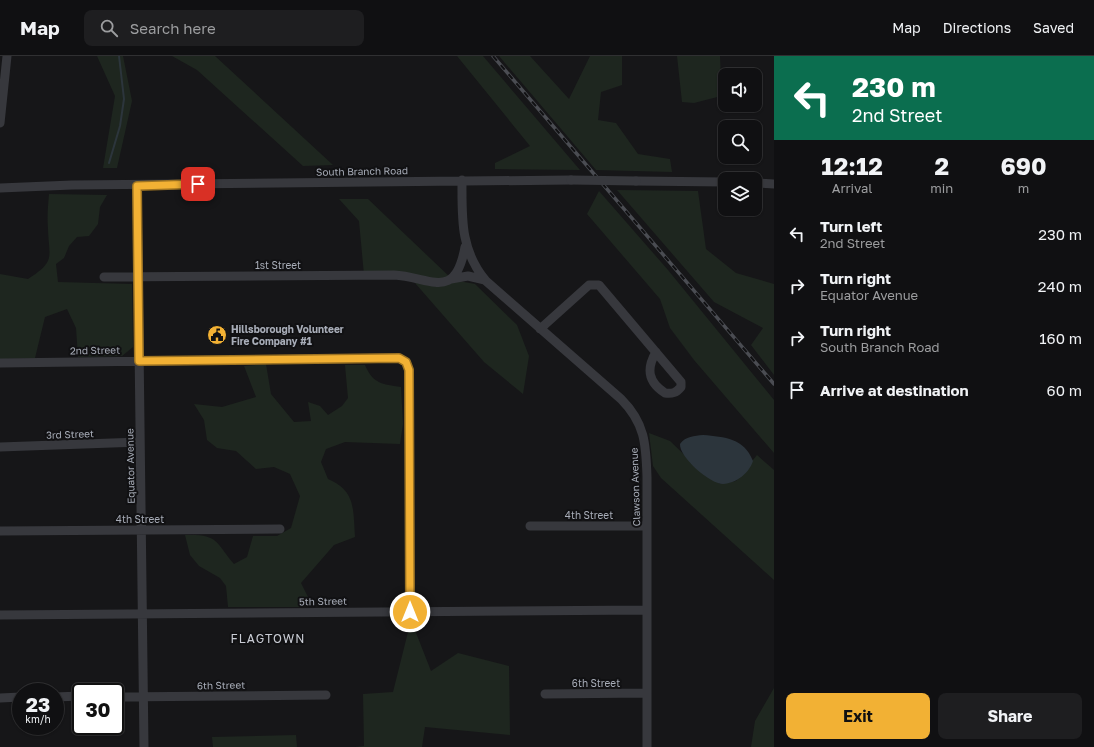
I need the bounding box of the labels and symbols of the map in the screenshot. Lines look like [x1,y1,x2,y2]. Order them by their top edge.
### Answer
street label: South Branch Road [316,164,408,178]
pin [181,167,215,201]
street label: 1st Street [255,259,301,271]
place label: Hillsborough Volunteer Fire Company #1 [231,323,344,347]
public building icon: Hillsborough Volunteer Fire Company #1 [206,324,228,346]
street label: 2nd Street [70,344,120,356]
street label: 3rd Street [46,427,94,441]
street label: Equator Avenue [123,428,137,504]
street label: Clawson Avenue [628,447,642,527]
street label: 4th Street [565,509,613,521]
street label: 4th Street [116,513,164,525]
position arrow [389,591,431,633]
street label: 5th Street [299,595,347,607]
district label: FLAGTOWN [231,631,305,646]
street label: 6th Street [572,677,620,689]
street label: 6th Street [197,679,245,691]
speed limit sign: 30 [72,683,124,735]

